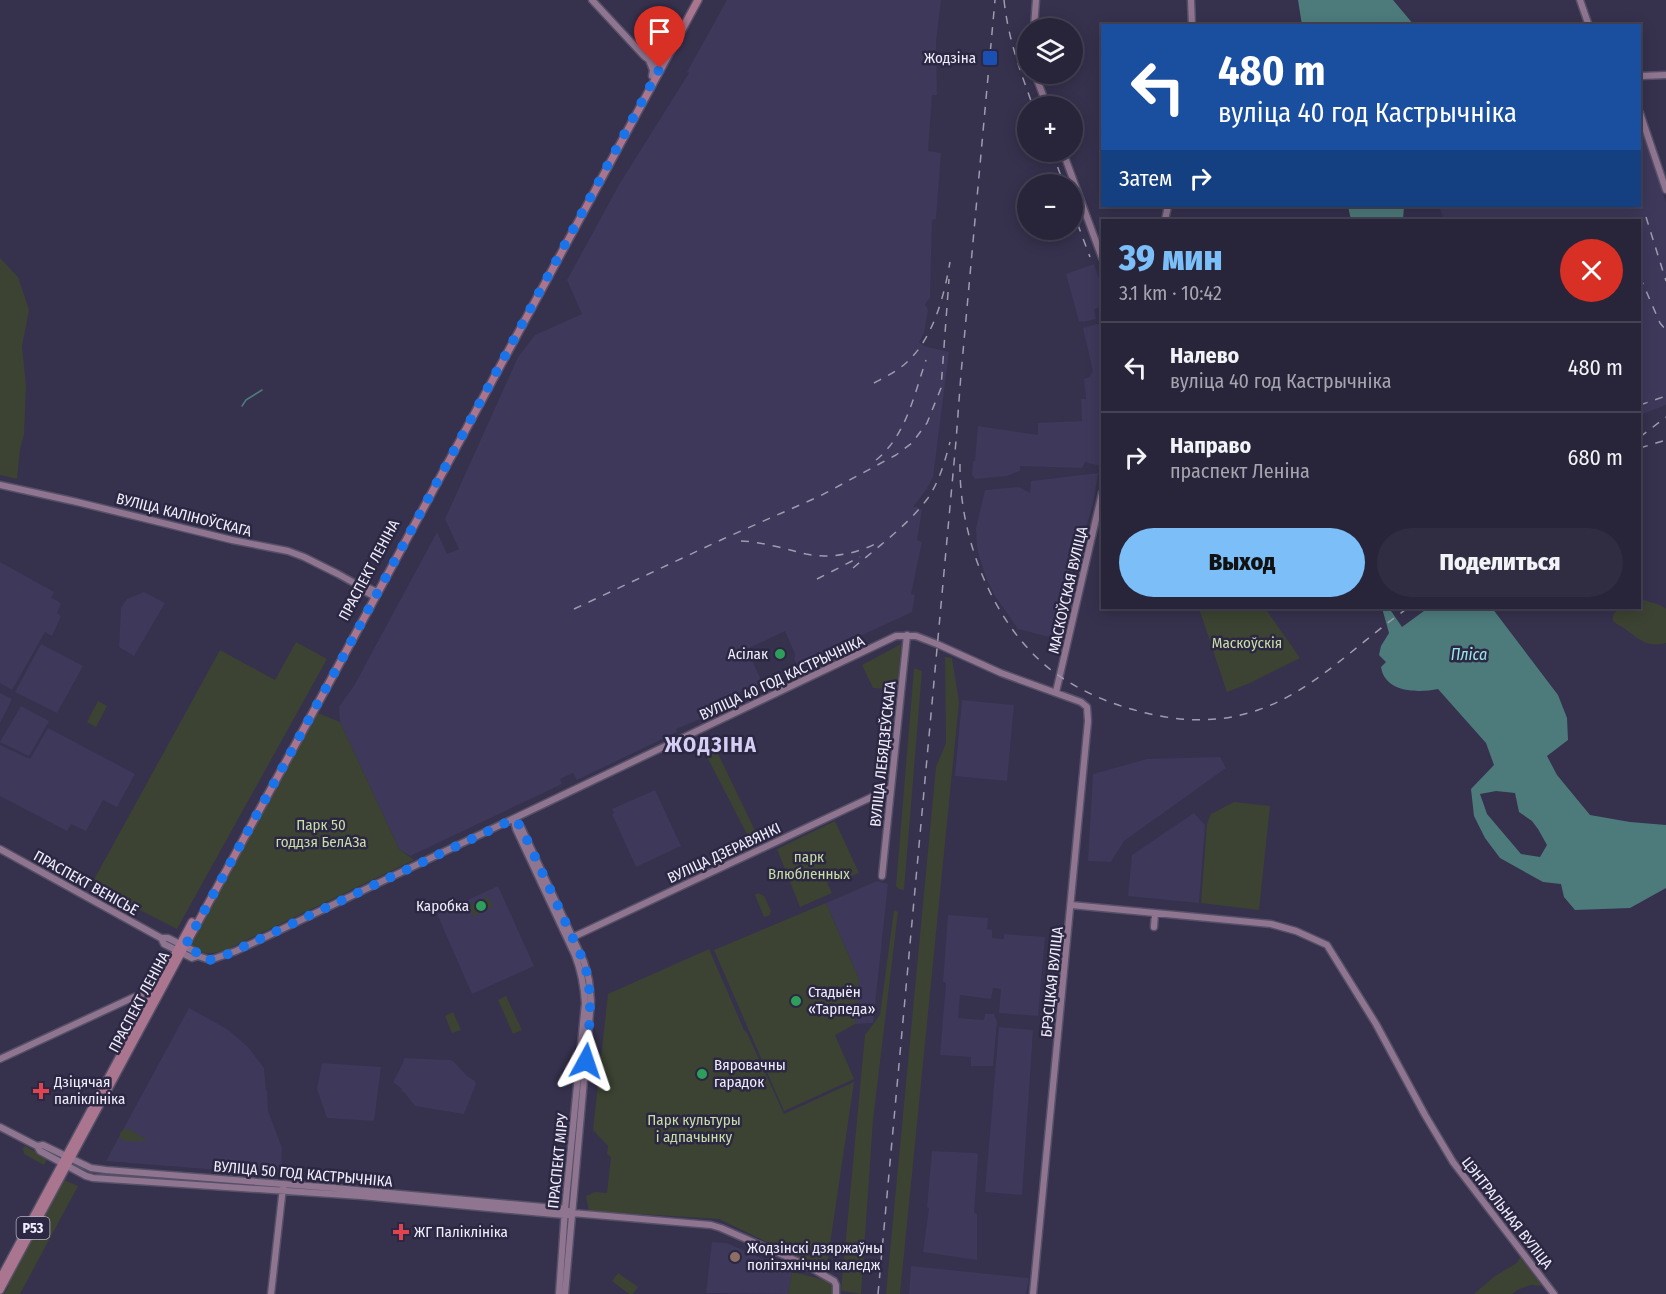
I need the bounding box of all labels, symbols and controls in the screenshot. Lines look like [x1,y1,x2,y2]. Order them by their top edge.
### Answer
pin [634,6,685,68]
icon: arrive [643,15,676,48]
map controls [1017,18,1083,240]
button: layers [1017,18,1083,84]
text: 480 m [1218,46,1325,96]
icon: left [1119,48,1197,126]
place label: Жодзіна [924,49,976,67]
marker: Жодзіна [981,49,999,67]
button: + [1017,96,1083,162]
text: вуліца 40 год Кастрычніка [1218,97,1517,129]
icon: right [1184,162,1217,195]
text: Затем [1119,165,1172,192]
button: − [1017,174,1083,240]
text: 39 мин [1119,236,1223,280]
button: close [1560,239,1623,302]
text: 3.1 km · 10:42 [1119,281,1222,305]
text: Налево [1170,342,1239,369]
icon: left [1119,351,1152,384]
text: 480 m [1568,354,1623,381]
text: вуліца 40 год Кастрычніка [1170,369,1391,393]
text: Направо [1170,432,1251,459]
icon: right [1119,441,1152,474]
text: 680 m [1568,444,1623,471]
text: праспект Леніна [1170,459,1310,483]
street label: ВУЛІЦА КАЛІНОЎСКАГА [114,489,254,541]
street label: ПРАСПЕКТ ЛЕНІНА [335,516,403,624]
street label: МАСКОЎСКАЯ ВУЛІЦА [1045,524,1091,655]
button: Выход [1119,528,1365,597]
button: Поделиться [1377,528,1623,597]
street label: ВУЛІЦА 40 ГОД КАСТРЫЧНІКА [697,632,868,724]
park label: Маскоўскія [1212,634,1282,652]
place label: Асілак [728,645,768,663]
water label: Пліса [1451,645,1487,664]
marker: Асілак [773,647,787,661]
street label: ВУЛІЦА ЛЕБЯДЗЕЎСКАГА [866,680,900,828]
district label: ЖОДЗІНА [664,732,757,758]
park label: Парк 50 годдзя БелАЗа [275,816,367,851]
street label: ВУЛІЦА ДЗЕРАВЯНКІ [665,819,783,887]
street label: ПРАСПЕКТ ВЕНІСЬЕ [31,847,141,919]
park label: парк Влюбленных [768,848,850,883]
place label: Каробка [416,897,469,915]
marker: Каробка [474,899,488,913]
street label: БРЭСЦКАЯ ВУЛІЦА [1037,926,1067,1038]
street label: ПРАСПЕКТ ЛЕНІНА [105,948,173,1056]
place label: Стадыён «Тарпеда» [808,983,875,1018]
marker: Стадыён «Тарпеда» [789,994,803,1008]
position arrow [554,1029,618,1093]
place label: Вяровачны гарадок [714,1056,786,1091]
marker: Вяровачны гарадок [695,1067,709,1081]
place label: Дзіцячая паліклініка [53,1073,125,1108]
marker: Дзіцячая паліклініка [32,1082,50,1100]
park label: Парк культуры і адпачынку [647,1111,741,1146]
street label: ПРАСПЕКТ МІРУ [544,1112,572,1209]
street label: ЦЭНТРАЛЬНАЯ ВУЛІЦА [1458,1153,1556,1273]
street label: ВУЛІЦА 50 ГОД КАСТРЫЧНІКА [213,1157,393,1191]
road number: Р53 [16,1217,50,1239]
marker: ЖГ Паліклініка [392,1223,410,1241]
place label: ЖГ Паліклініка [414,1223,508,1241]
place label: Жодзінскі дзяржаўны політэхнічны каледж [747,1239,883,1274]
marker: Жодзінскі дзяржаўны політэхнічны каледж [728,1250,742,1264]

